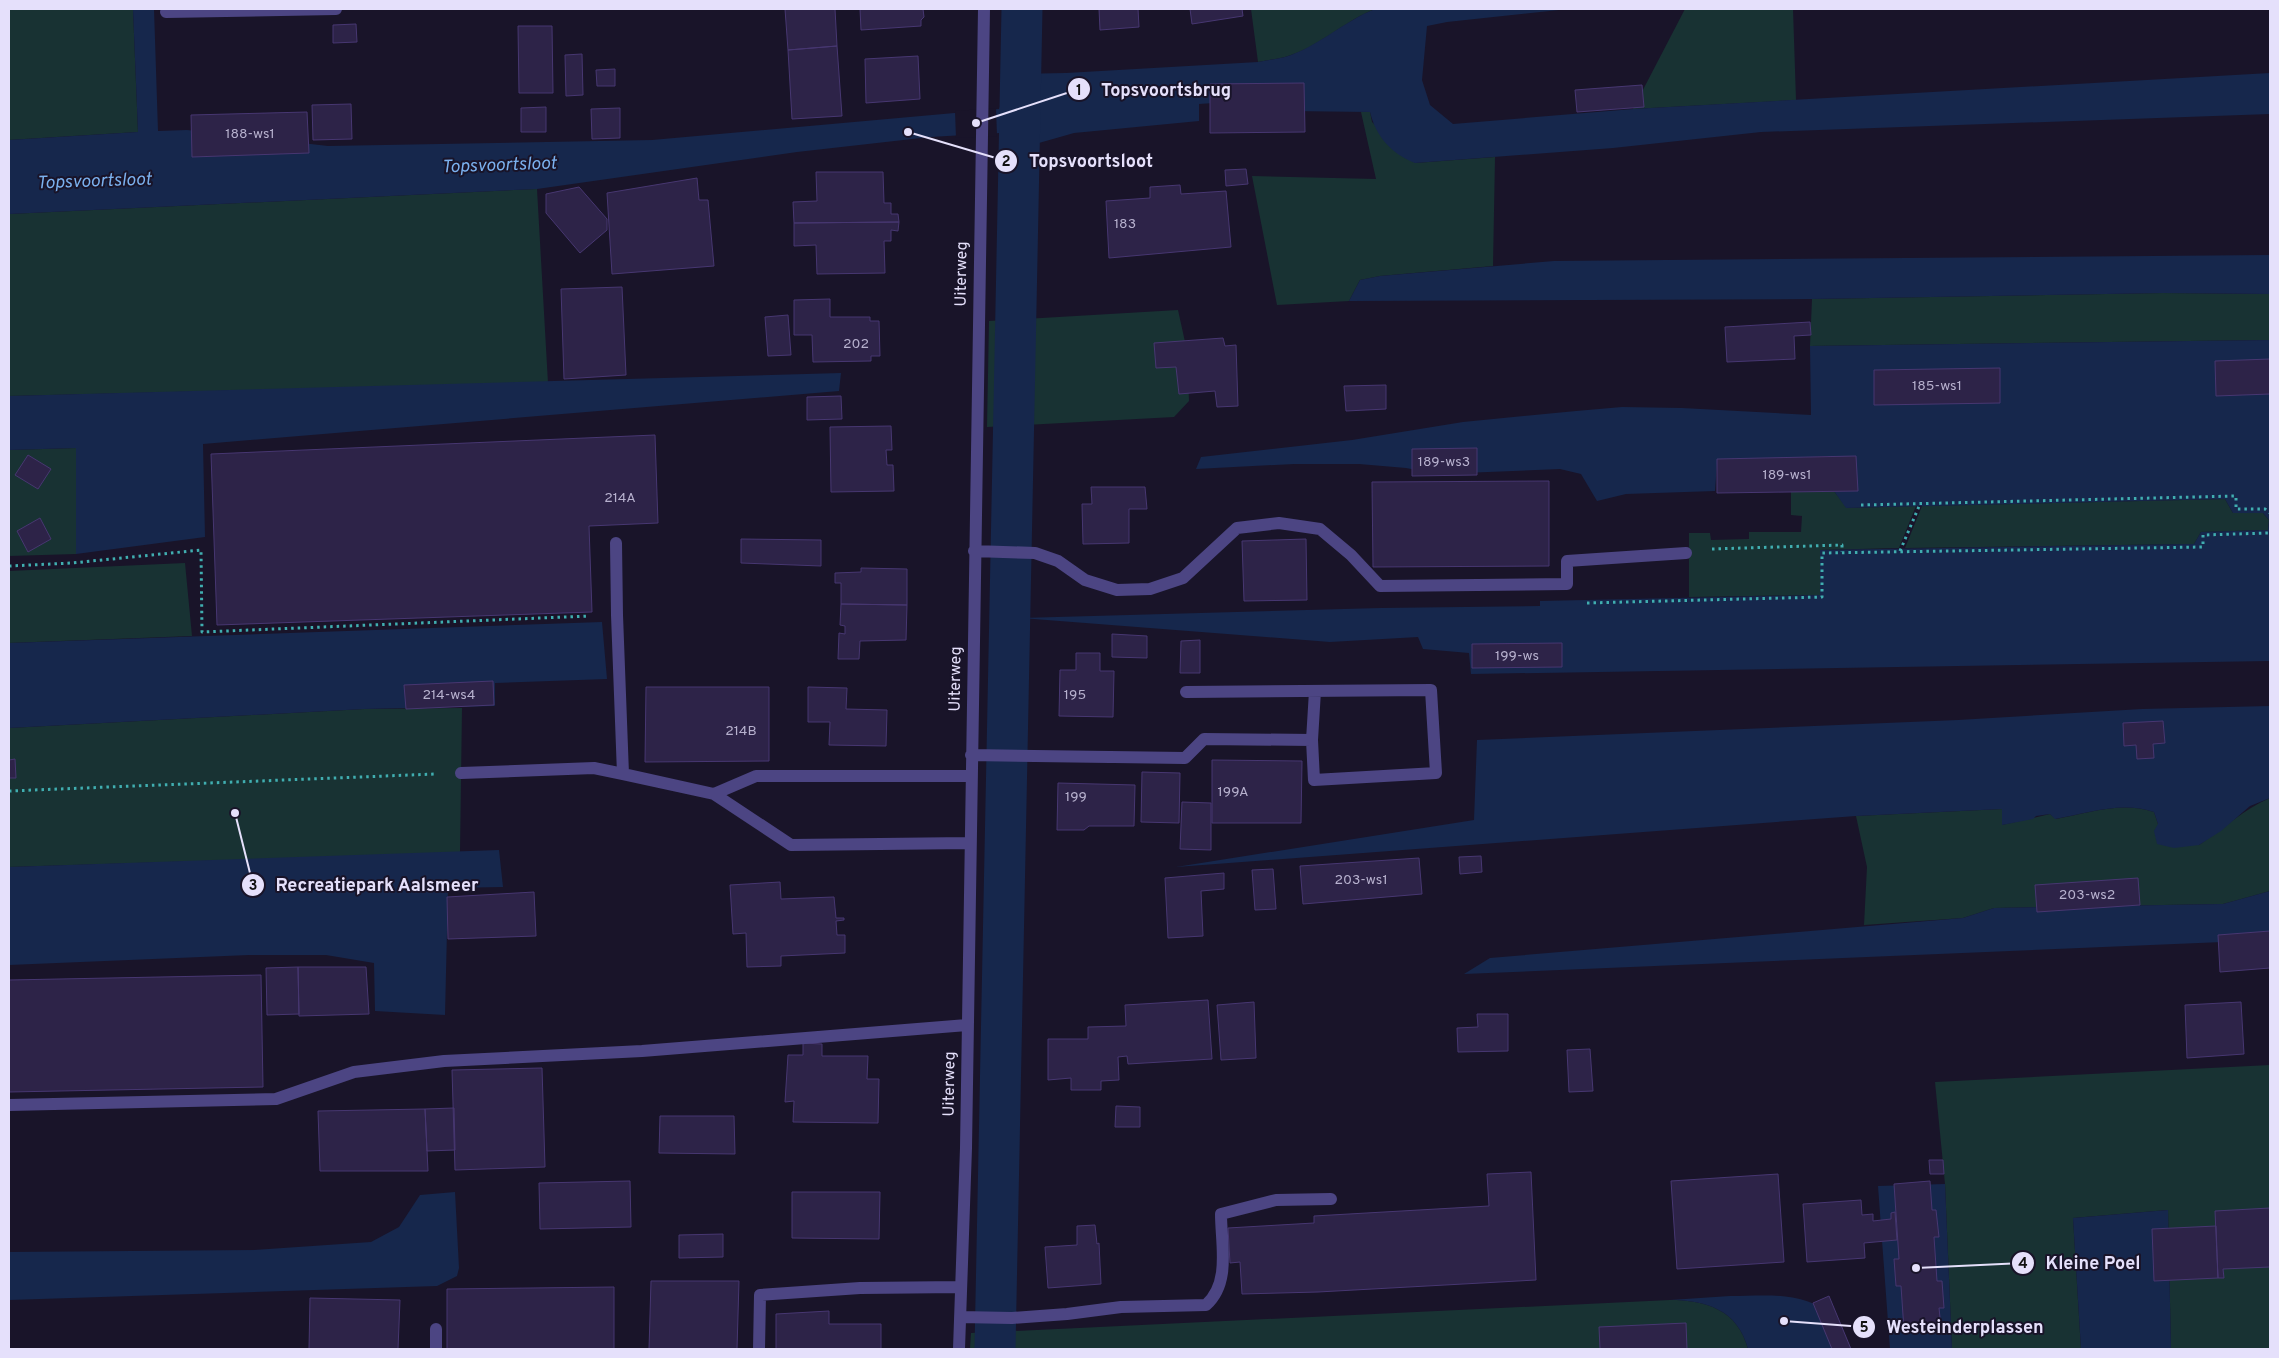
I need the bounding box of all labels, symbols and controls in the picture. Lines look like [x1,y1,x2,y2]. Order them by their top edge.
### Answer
callout: Topsvoortsbrug [1066,73,1241,106]
text: Topsvoortsbrug [1101,80,1231,103]
text: 1 [1076,82,1082,101]
house number: 188-ws1 [225,126,275,143]
callout: Topsvoortsloot [993,145,1163,178]
text: Topsvoortsloot [1029,151,1153,174]
water label: Topsvoortsloot [441,152,558,179]
text: 2 [1001,153,1011,172]
water label: Topsvoortsloot [36,168,153,195]
house number: 183 [1114,216,1136,233]
street label: Uiterweg [951,241,973,307]
house number: 202 [843,336,869,353]
house number: 185-ws1 [1912,378,1962,395]
house number: 189-ws3 [1418,454,1470,471]
house number: 189-ws1 [1762,467,1812,484]
house number: 214A [604,490,636,507]
street label: Uiterweg [945,646,967,712]
house number: 199-ws [1495,648,1539,665]
house number: 214-ws4 [422,687,476,704]
house number: 195 [1064,687,1086,704]
house number: 214B [725,723,757,740]
house number: 199A [1218,784,1248,801]
house number: 199 [1065,789,1087,806]
callout: Recreatiepark Aalsmeer [240,868,489,901]
house number: 203-ws1 [1334,872,1388,889]
text: Recreatiepark Aalsmeer [275,875,479,898]
text: 3 [249,877,258,896]
house number: 203-ws2 [2059,887,2115,904]
street label: Uiterweg [939,1051,961,1117]
callout: Kleine Poel [2010,1247,2150,1280]
text: Kleine Poel [2045,1253,2141,1276]
text: 4 [2018,1255,2028,1274]
callout: Westeinderplassen [1851,1310,2054,1343]
text: Westeinderplassen [1886,1317,2044,1340]
text: 5 [1859,1319,1869,1338]

